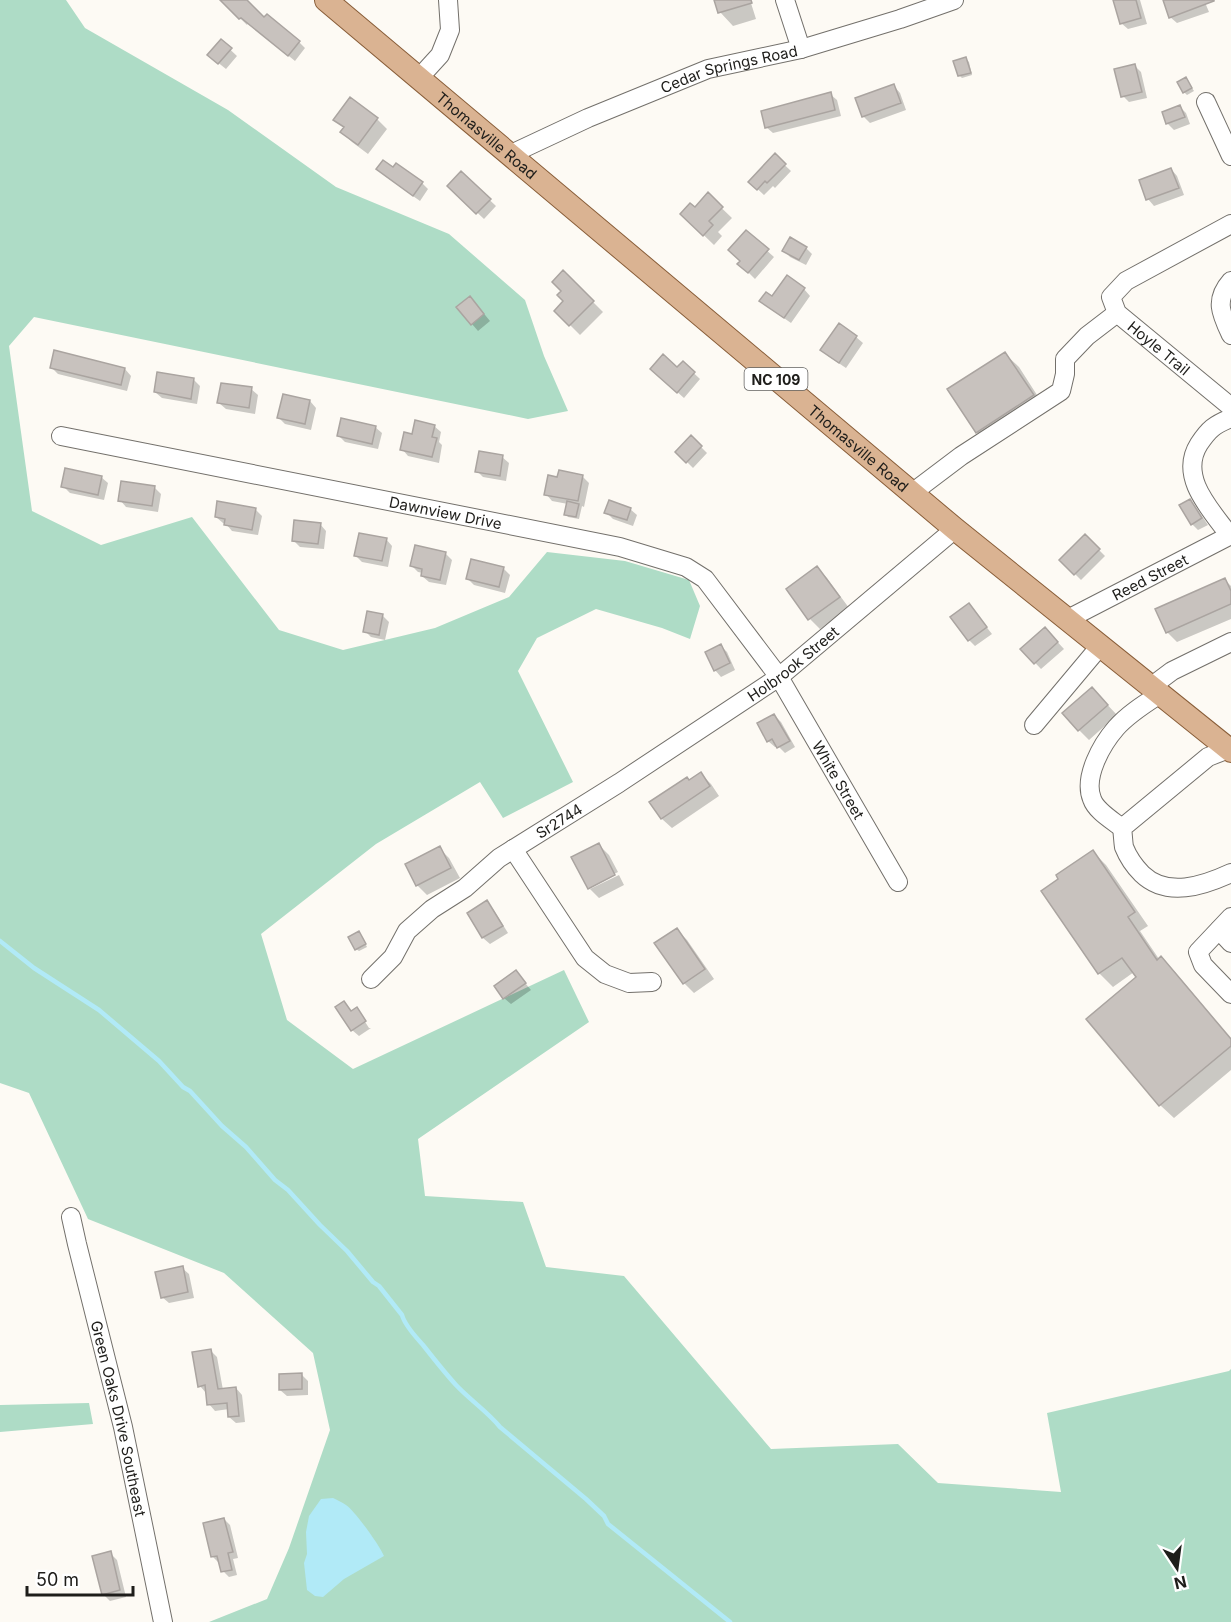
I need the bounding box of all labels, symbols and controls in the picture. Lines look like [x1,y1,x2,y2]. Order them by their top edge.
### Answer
street label: Cedar Springs Road [657,41,799,97]
street label: Thomasville Road [433,87,541,183]
street label: Hoyle Trail [1124,316,1194,379]
road number: NC 109 [744,368,808,390]
street label: Thomasville Road [804,400,913,496]
street label: Dawnview Drive [387,492,504,533]
street label: Reed Street [1109,549,1191,604]
street label: Holbrook Street [743,622,842,705]
street label: White Street [809,737,869,822]
street label: Sr2744 [532,799,586,842]
street label: Green Oaks Drive Southeast [87,1318,151,1518]
north arrow [1147,1538,1207,1598]
scale bar [27,1559,134,1597]
text: 50 m [36,1569,79,1590]
text: N [1172,1571,1189,1594]

